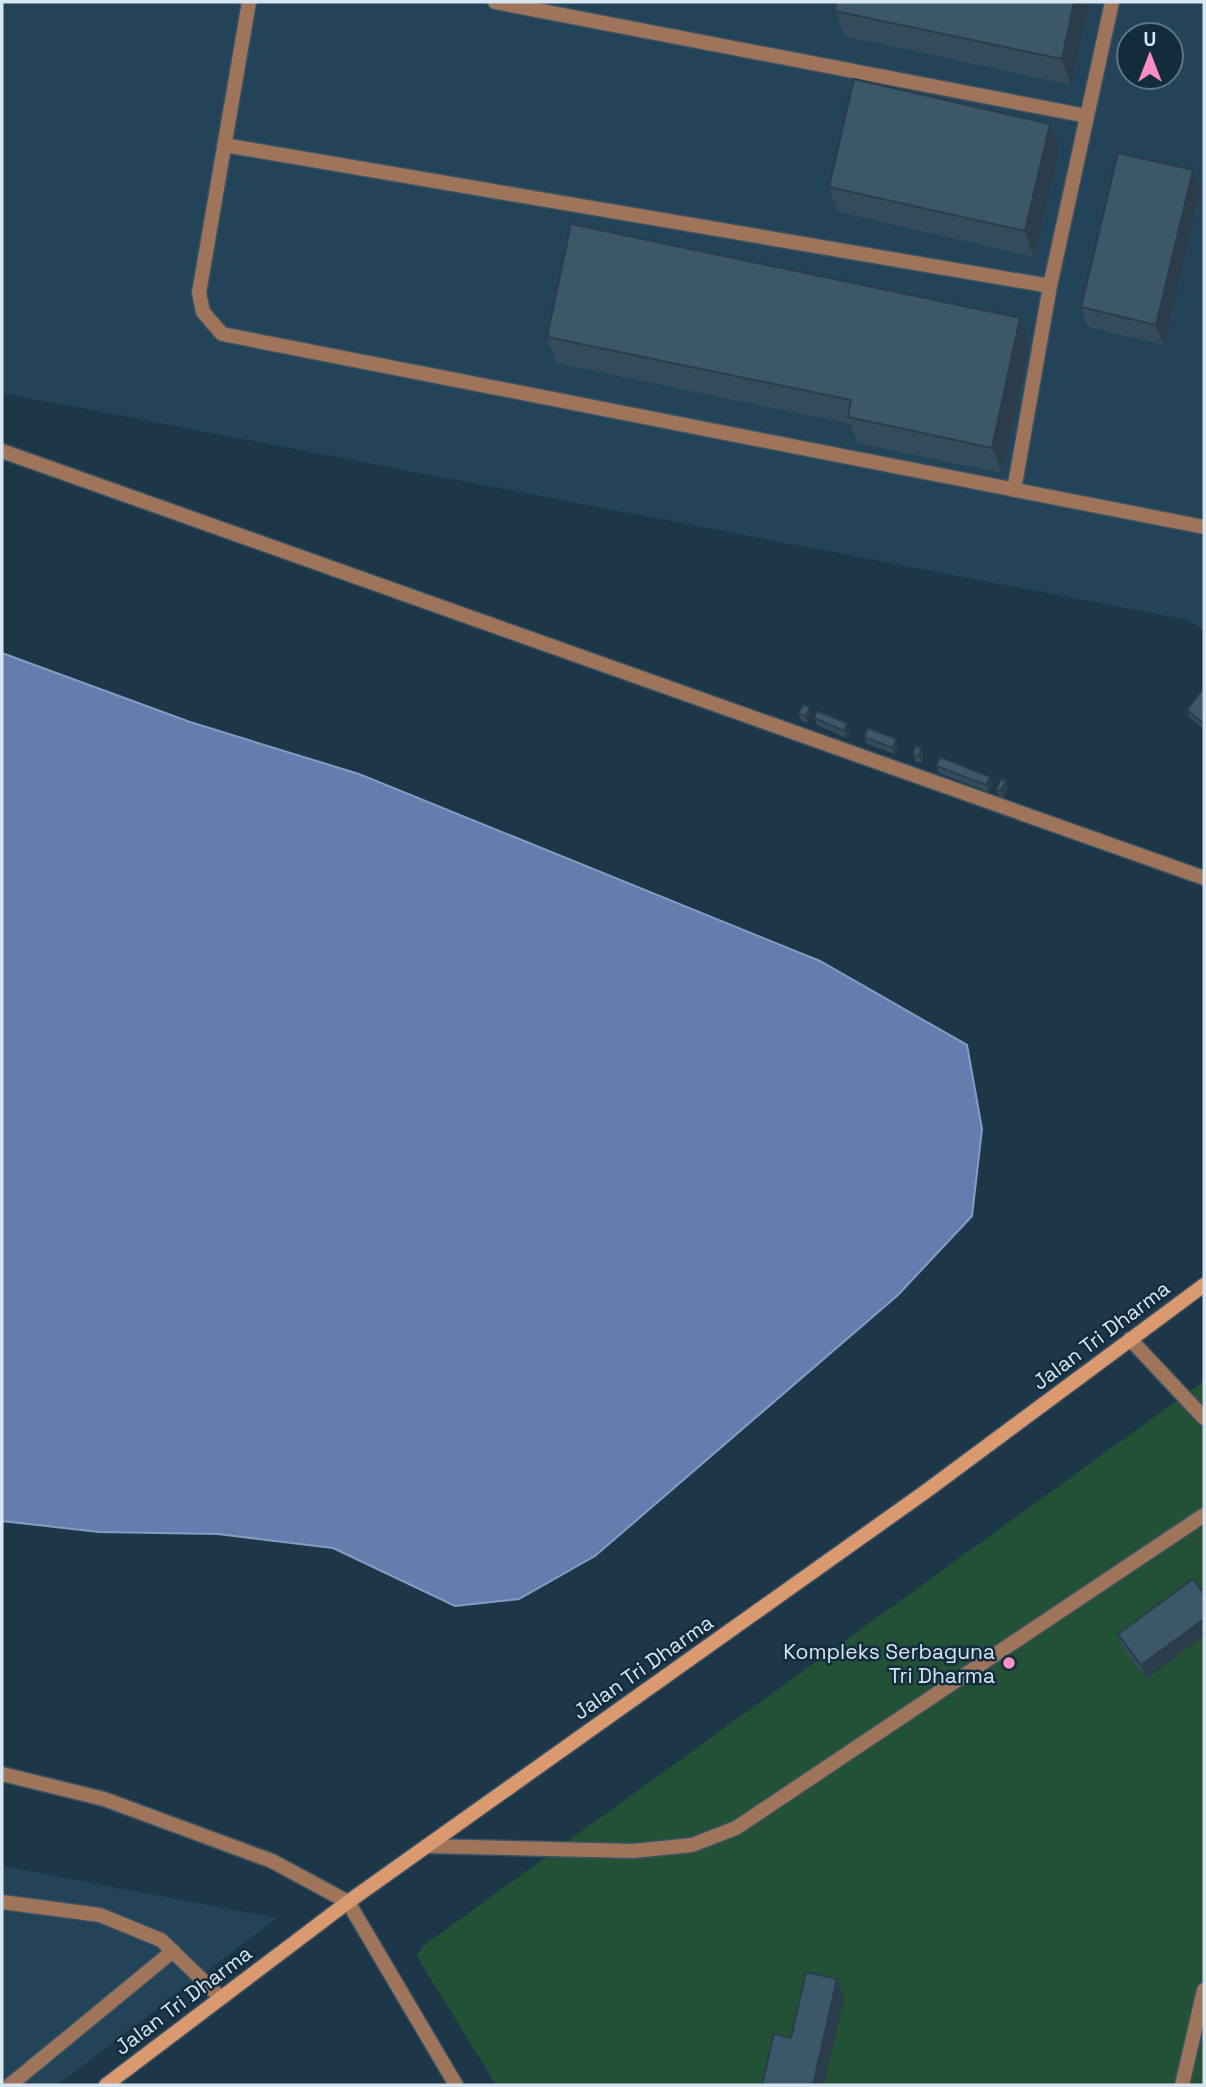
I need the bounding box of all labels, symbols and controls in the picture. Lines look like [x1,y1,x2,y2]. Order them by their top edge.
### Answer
north arrow [1115,21,1185,91]
text: U [1144,27,1156,52]
street label: Jalan Tri Dharma [1027,1275,1175,1395]
street label: Jalan Tri Dharma [568,1609,718,1725]
place label: Kompleks Serbaguna Tri Dharma [783,1638,995,1689]
marker: Kompleks Serbaguna Tri Dharma [1001,1655,1017,1671]
street label: Jalan Tri Dharma [109,1940,257,2060]

